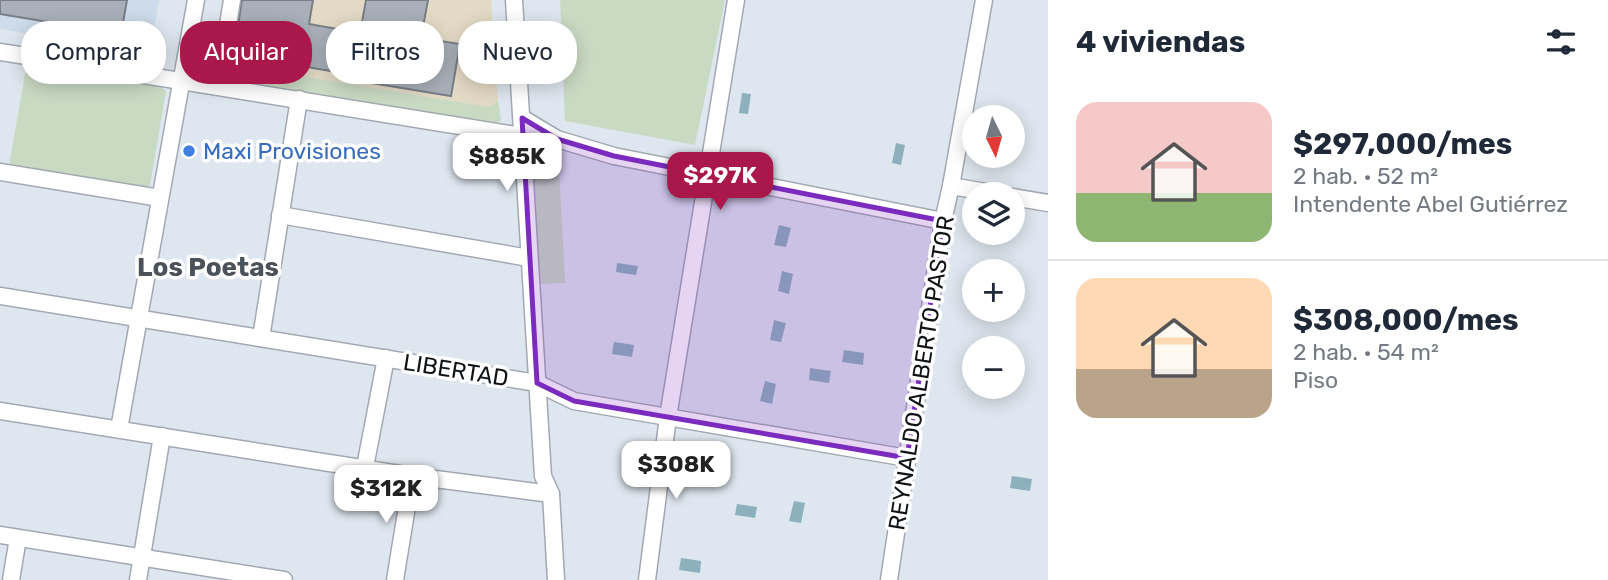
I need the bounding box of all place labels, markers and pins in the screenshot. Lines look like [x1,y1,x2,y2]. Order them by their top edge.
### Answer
pin: $885K [458,134,556,193]
place label: Maxi Provisiones [203,137,381,165]
marker: Maxi Provisiones [181,143,197,159]
pin: $297K [671,152,769,212]
pin: $308K [627,442,725,501]
pin: $312K [337,466,435,525]

